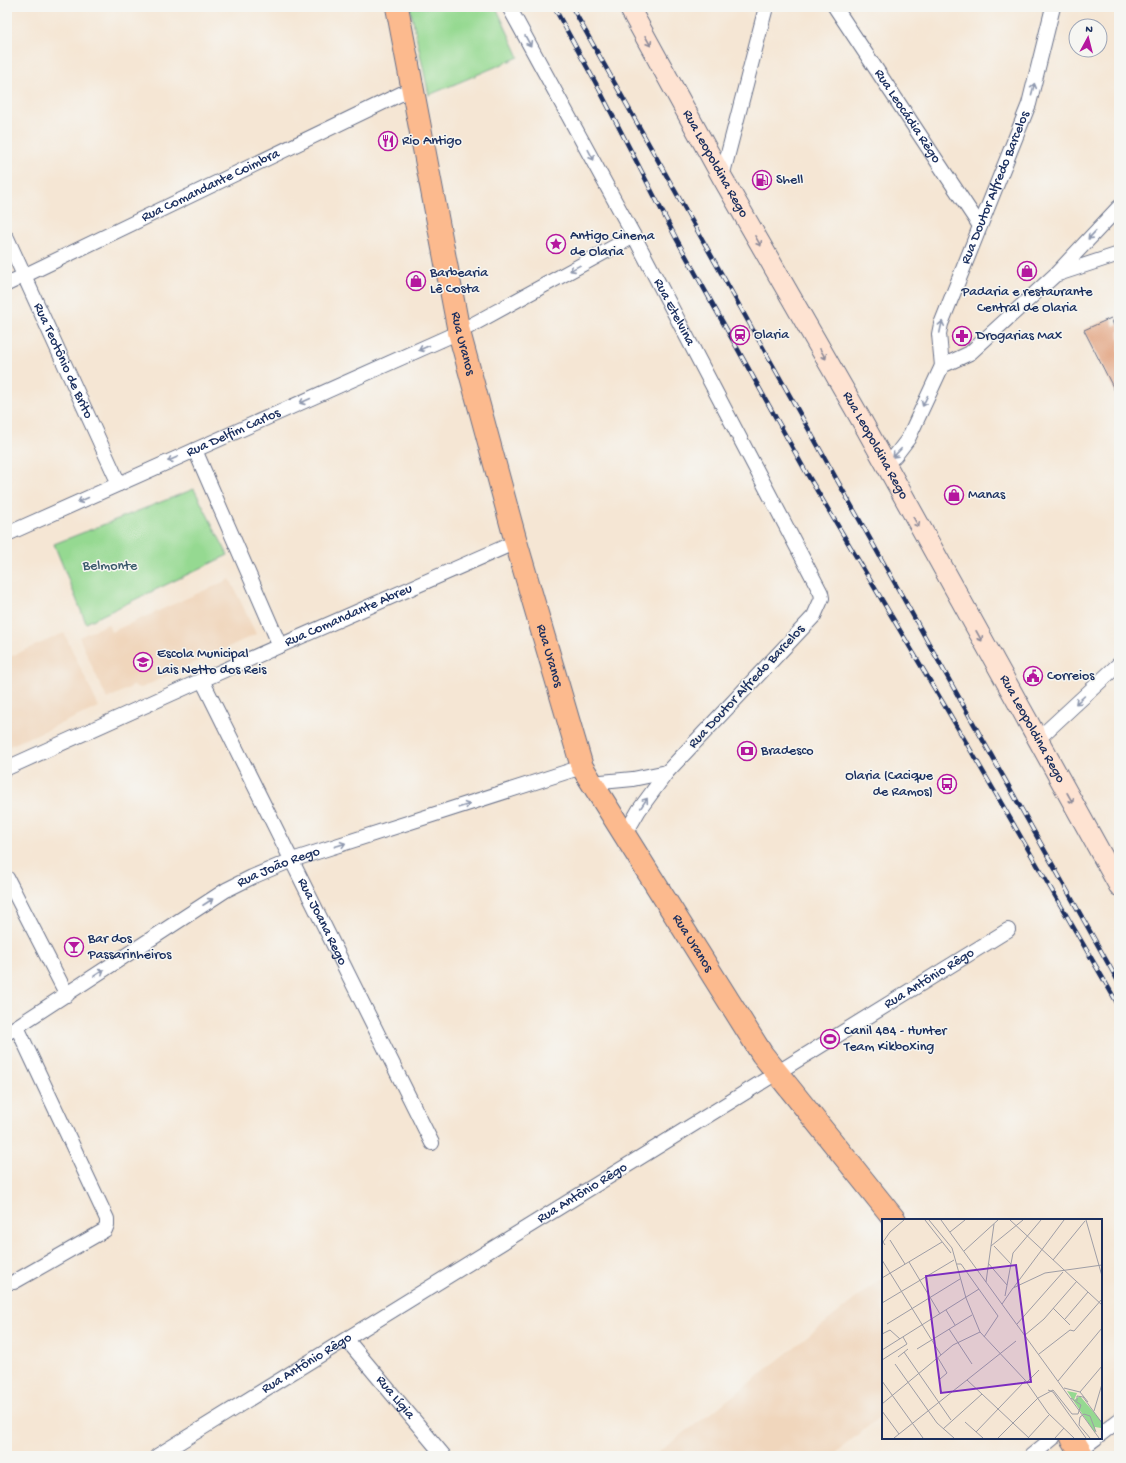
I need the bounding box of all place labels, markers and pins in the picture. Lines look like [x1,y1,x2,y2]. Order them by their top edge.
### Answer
restaurant icon: Rio Antigo [377,130,399,152]
place label: Rio Antigo [402,133,462,150]
fuel station icon: Shell [751,169,773,191]
place label: Shell [776,172,803,189]
place label: Antigo Cinema de Olaria [570,228,656,261]
place icon: Antigo Cinema de Olaria [545,233,567,255]
shop icon: Padaria e restaurante Central de Olaria [1016,260,1038,282]
place label: Barbearia Lê Costa [429,265,489,298]
shop icon: Barbearia Lê Costa [405,270,427,292]
place label: Padaria e restaurante Central de Olaria [961,284,1093,317]
station icon: Olaria [729,324,751,346]
pharmacy icon: Drogarias Max [951,325,973,347]
place label: Olaria [754,327,790,344]
place label: Drogarias Max [975,328,1063,345]
shop icon: Manas [943,484,965,506]
place label: Manas [968,487,1006,504]
place label: Escola Municipal Lais Netto dos Reis [157,646,267,679]
school or university icon: Escola Municipal Lais Netto dos Reis [132,651,154,673]
public building icon: Correios [1022,665,1044,687]
place label: Correios [1047,668,1095,685]
bank icon: Bradesco [736,740,758,762]
place label: Bradesco [760,743,814,760]
place label: Olaria (Cacique de Ramos) [845,768,934,801]
bus stop icon: Olaria (Cacique de Ramos) [936,773,958,795]
place label: Bar dos Passarinheiros [87,931,172,964]
bar icon: Bar dos Passarinheiros [63,936,85,958]
place label: Canil 484 - Hunter Team Kikboxing [843,1023,948,1056]
sports icon: Canil 484 - Hunter Team Kikboxing [819,1028,841,1050]

